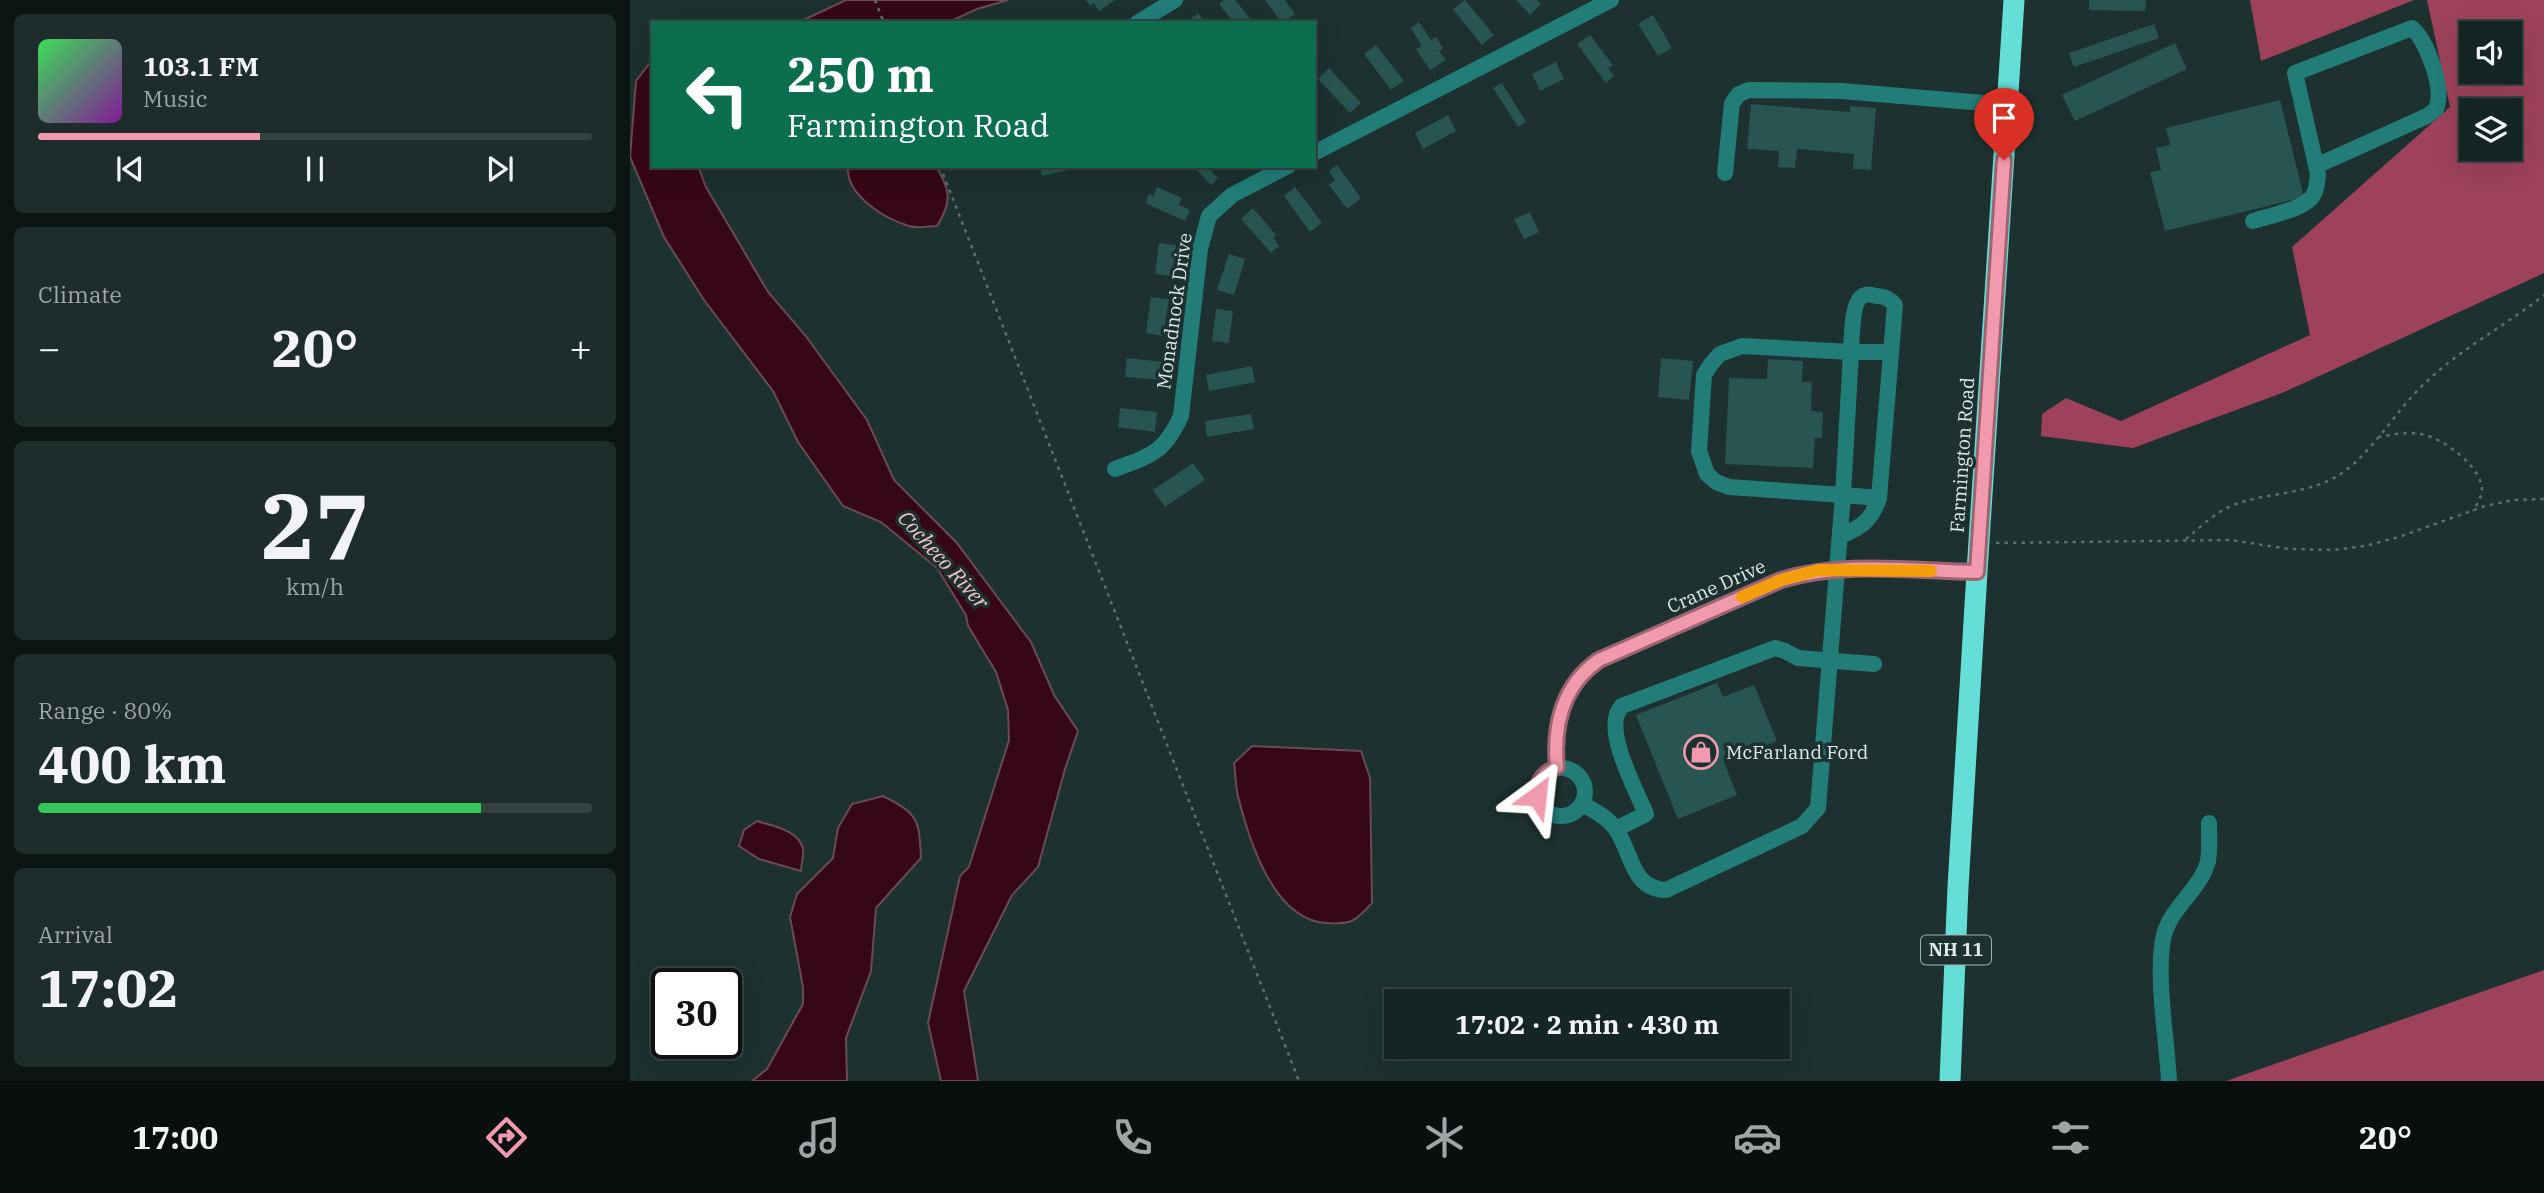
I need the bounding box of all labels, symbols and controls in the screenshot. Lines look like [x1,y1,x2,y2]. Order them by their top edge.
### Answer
map controls [2459,21,2522,161]
button: sound [2459,21,2522,84]
text: 250 m [787,42,934,105]
text: 103.1 FM [143,49,259,83]
icon: left [672,49,763,140]
text: Music [143,83,208,113]
pin [1974,88,2034,160]
button: layers [2459,98,2522,161]
icon: arrive [1985,99,2023,137]
text: Farmington Road [787,104,1049,146]
icon: previous [111,150,149,188]
icon: pause [296,150,334,188]
icon: next [481,150,519,188]
street label: Monadnock Drive [1151,231,1197,391]
text: Climate [38,279,122,309]
text: 20° [272,314,358,381]
text: − [38,323,61,372]
text: + [569,323,592,372]
street label: Farmington Road [1945,376,1979,534]
text: 27 [260,466,370,584]
water label: Cocheco River [892,504,996,615]
street label: Crane Drive [1663,554,1769,618]
text: km/h [286,571,344,601]
text: Range · 80% [38,695,172,725]
text: 400 km [38,730,227,797]
shop icon: McFarland Ford [1682,733,1720,771]
place label: McFarland Ford [1726,740,1868,764]
position arrow [1500,759,1574,833]
text: Arrival [38,919,113,949]
road number: NH 11 [1921,936,1991,965]
text: 17:02 [38,954,179,1021]
speed limit sign: 30 [651,968,742,1059]
text: 17:02 · 2 min · 430 m [1455,1007,1719,1041]
icon: directions [482,1113,531,1162]
icon: music [795,1113,844,1162]
icon: phone [1108,1113,1157,1162]
icon: climate [1420,1113,1469,1162]
icon: car [1733,1113,1782,1162]
icon: filters [2046,1113,2095,1162]
text: 17:00 [132,1116,218,1158]
text: 20° [2359,1116,2412,1158]

